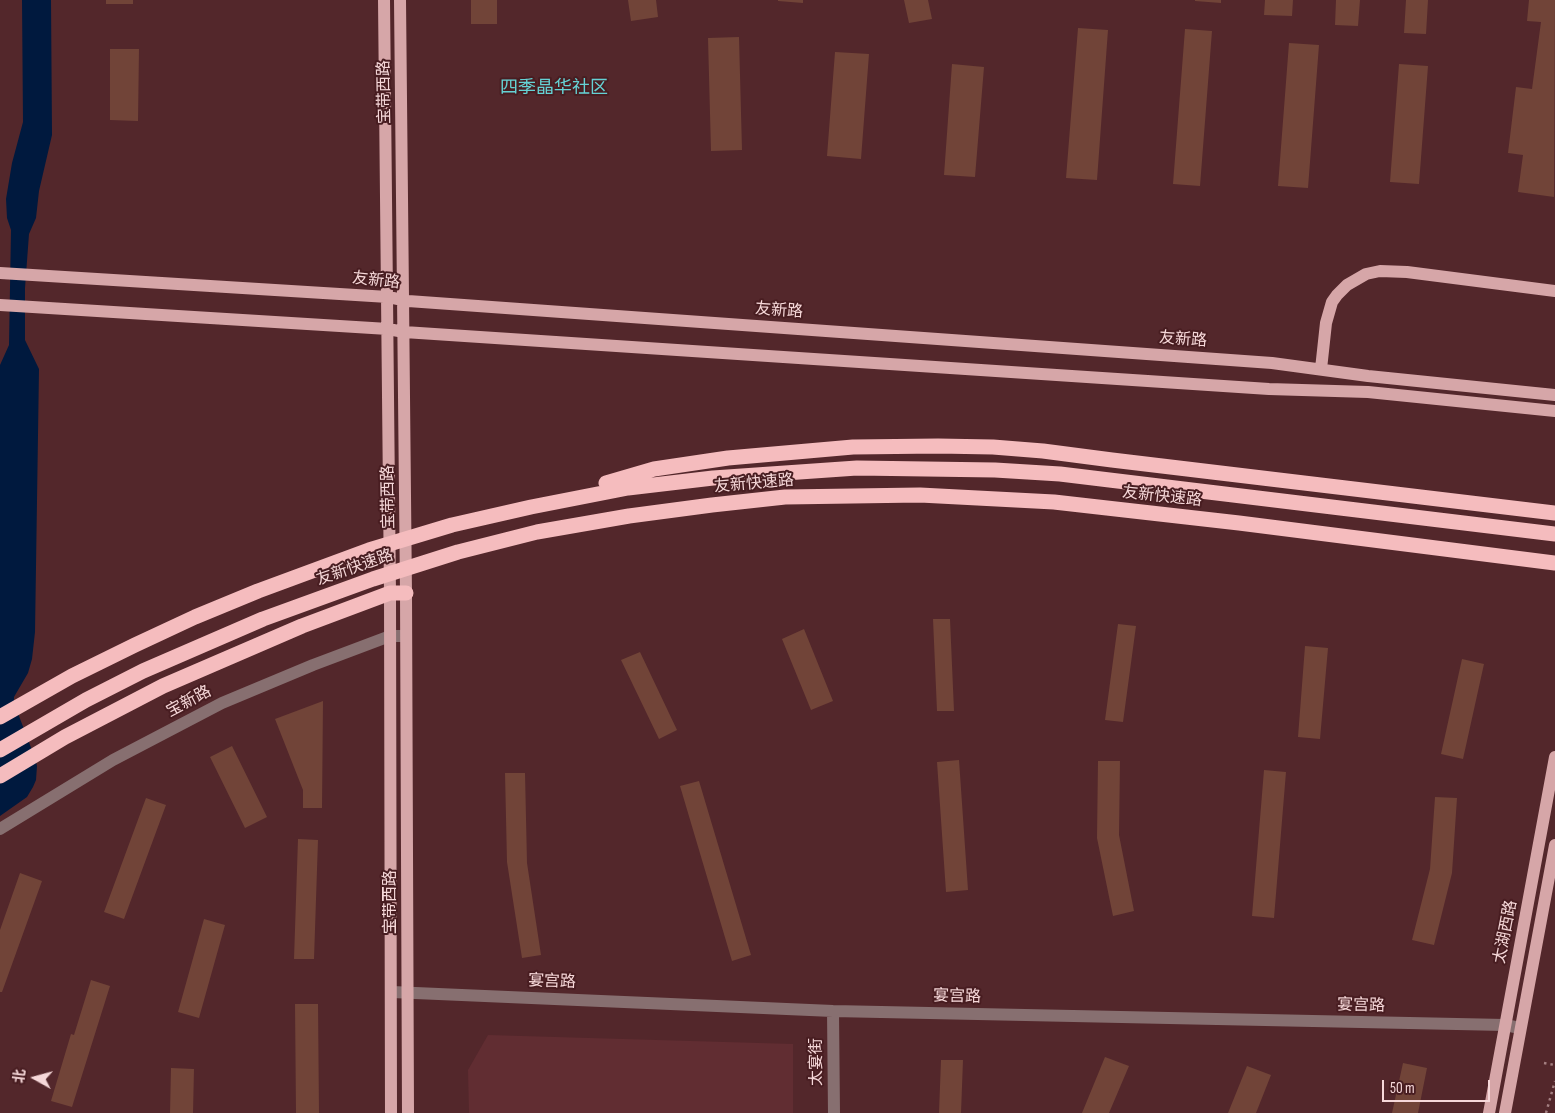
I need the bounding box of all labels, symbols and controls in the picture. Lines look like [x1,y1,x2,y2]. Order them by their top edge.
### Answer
street label: 宝带西路 [375,60,395,124]
district label: 四季晶华社区 [500,77,608,99]
street label: 友新路 [351,269,401,293]
street label: 友新路 [754,300,804,322]
street label: 友新路 [1158,329,1208,351]
street label: 宝带西路 [379,465,399,529]
street label: 友新快速路 [713,471,795,497]
street label: 友新快速路 [1121,483,1203,511]
street label: 友新快速路 [314,546,396,590]
street label: 宝新路 [163,682,215,722]
street label: 宝带西路 [381,870,401,934]
street label: 太湖西路 [1490,899,1522,965]
street label: 宴宫路 [528,972,576,992]
street label: 宴宫路 [933,987,981,1007]
street label: 宴宫路 [1337,996,1385,1016]
street label: 太宴街 [807,1038,827,1086]
north arrow [10,1053,60,1103]
text: 北 [10,1068,29,1084]
scale bar [1385,1070,1492,1102]
text: 50 m [1390,1079,1415,1098]

